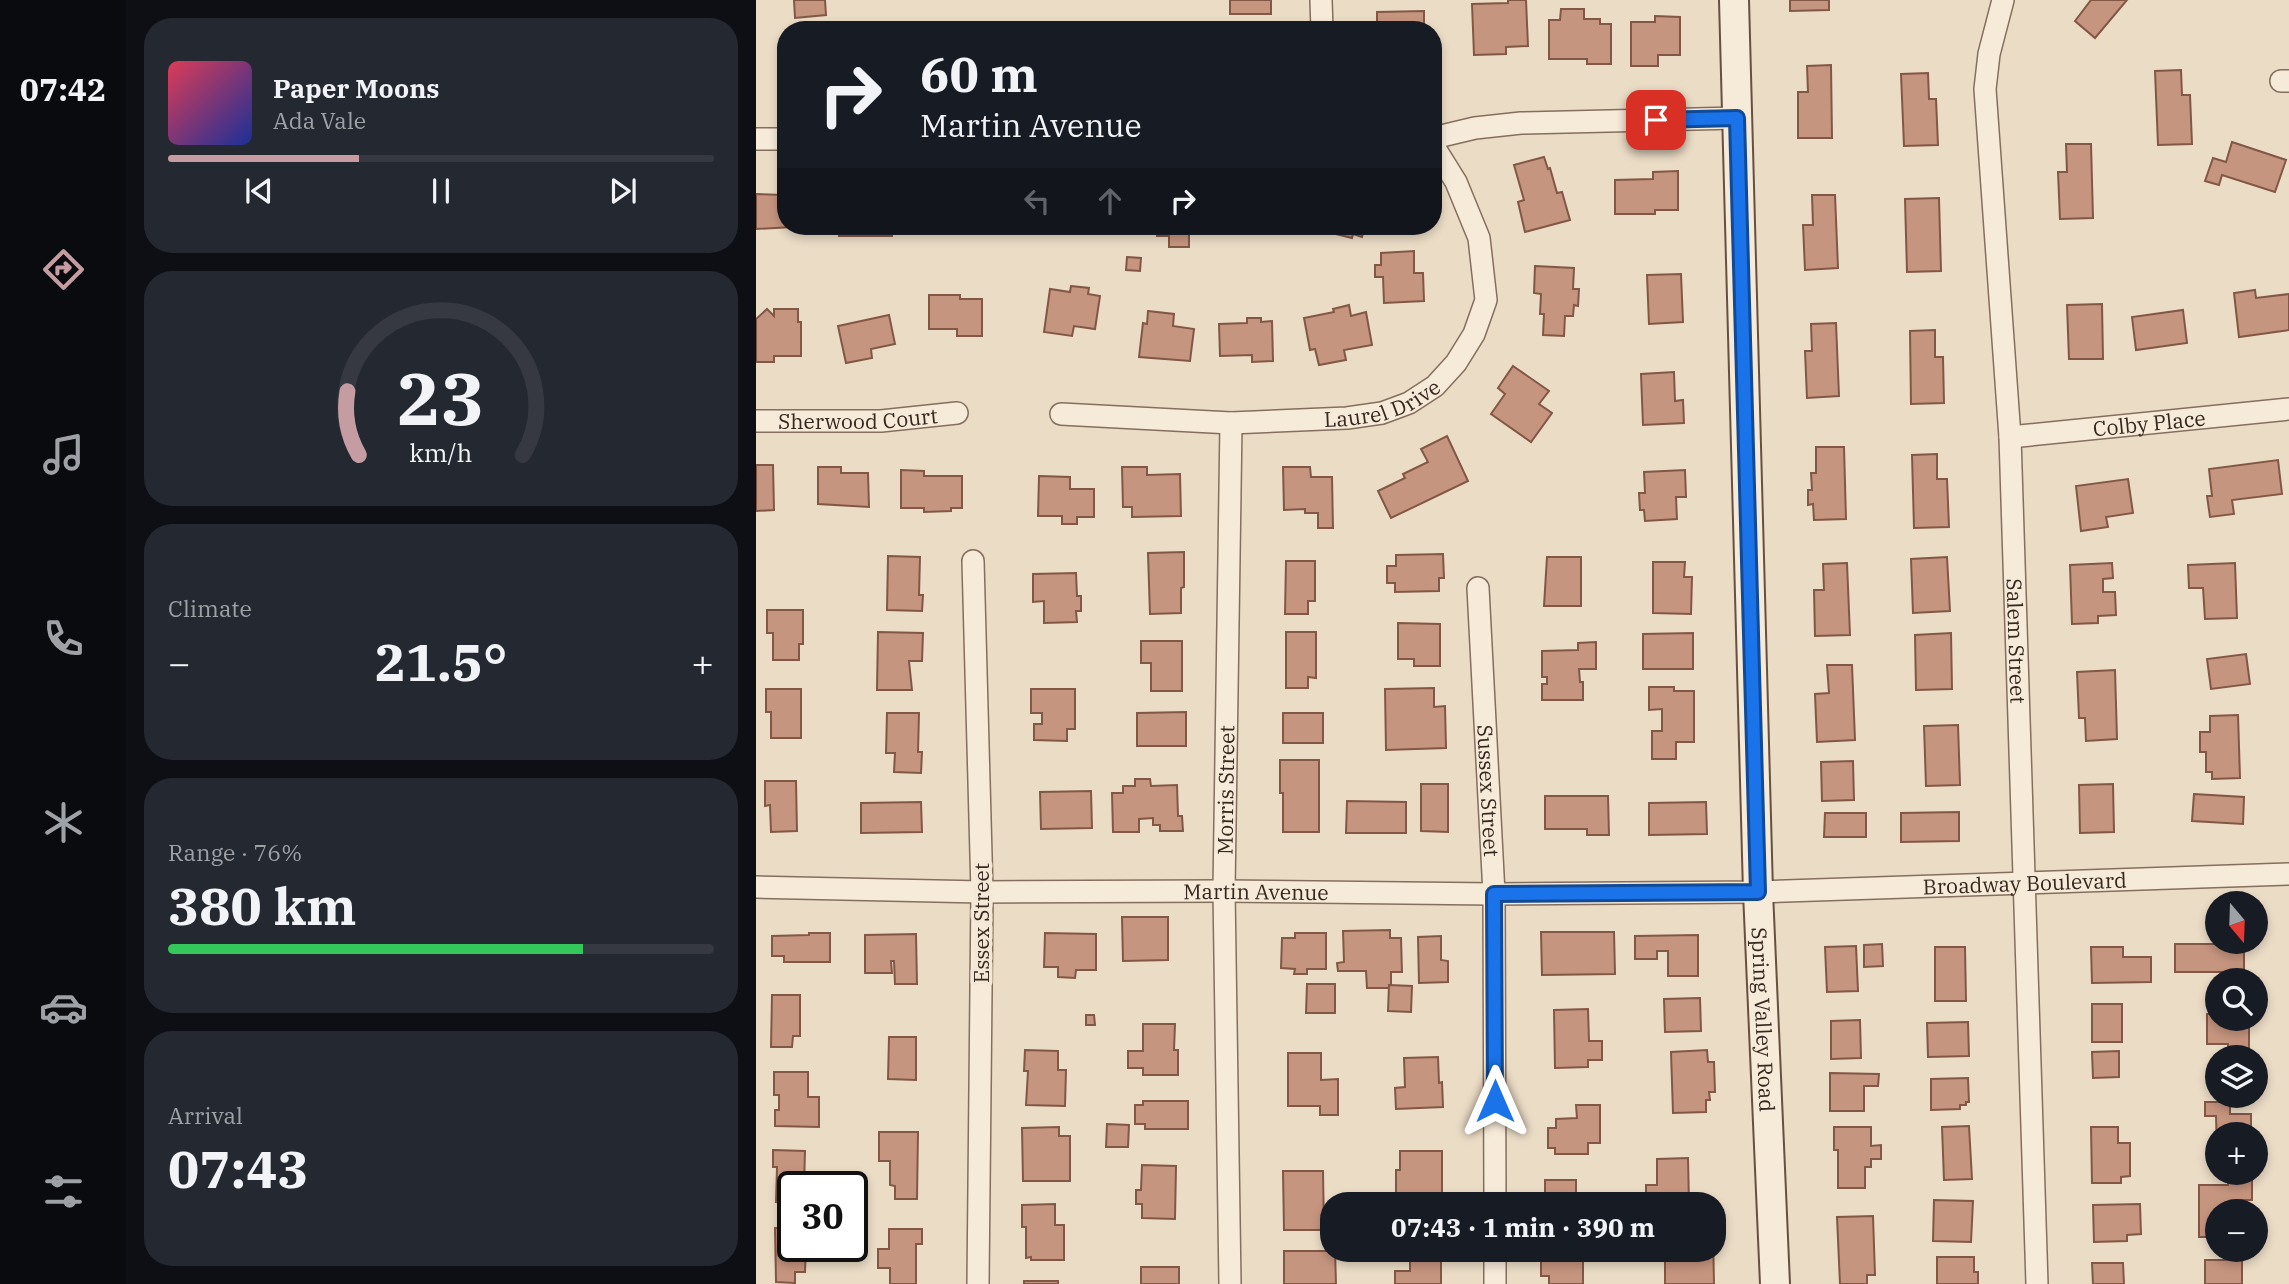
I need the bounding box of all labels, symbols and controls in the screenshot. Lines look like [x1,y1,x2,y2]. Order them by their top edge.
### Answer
text: 60 m [920,42,1038,105]
icon: right [805,49,896,140]
text: 07:42 [20,68,106,110]
text: Paper Moons [273,71,440,105]
pin [1626,90,1686,150]
icon: arrive [1637,101,1675,139]
text: Martin Avenue [920,104,1142,146]
text: Ada Vale [273,105,366,135]
icon: previous [240,172,278,210]
icon: pause [422,172,460,210]
icon: next [604,172,642,210]
icon: left [1018,182,1056,220]
icon: ahead [1091,182,1129,220]
icon: right [1164,182,1202,220]
icon: directions [39,245,88,294]
text: 23 [397,350,485,445]
street label: Laurel Drive [1323,372,1445,433]
street label: Sherwood Court [778,401,939,435]
street label: Colby Place [2092,403,2207,443]
icon: music [39,430,88,479]
text: km/h [409,436,473,469]
street label: Salem Street [2001,578,2032,704]
text: Climate [168,593,252,623]
icon: phone [39,614,88,663]
text: 21.5° [375,628,507,695]
text: − [168,638,191,687]
text: + [691,638,714,687]
street label: Sussex Street [1471,724,1506,858]
street label: Morris Street [1211,725,1240,855]
icon: climate [39,798,88,847]
text: Range · 76% [168,837,302,867]
street label: Essex Street [967,863,995,983]
street label: Broadway Boulevard [1922,865,2128,900]
text: 380 km [168,872,357,939]
street label: Martin Avenue [1183,877,1329,906]
north arrow [2205,891,2268,954]
map controls [2205,891,2268,1262]
street label: Spring Valley Road [1746,927,1782,1113]
button: search [2205,968,2268,1031]
icon: car [39,983,88,1032]
button: layers [2205,1045,2268,1108]
position arrow [1458,1064,1532,1138]
text: Arrival [168,1100,243,1130]
button: + [2205,1122,2268,1185]
text: 07:43 [168,1135,309,1202]
icon: filters [39,1167,88,1216]
speed limit sign: 30 [777,1171,868,1262]
button: − [2205,1199,2268,1262]
text: 07:43 · 1 min · 390 m [1391,1210,1655,1244]

